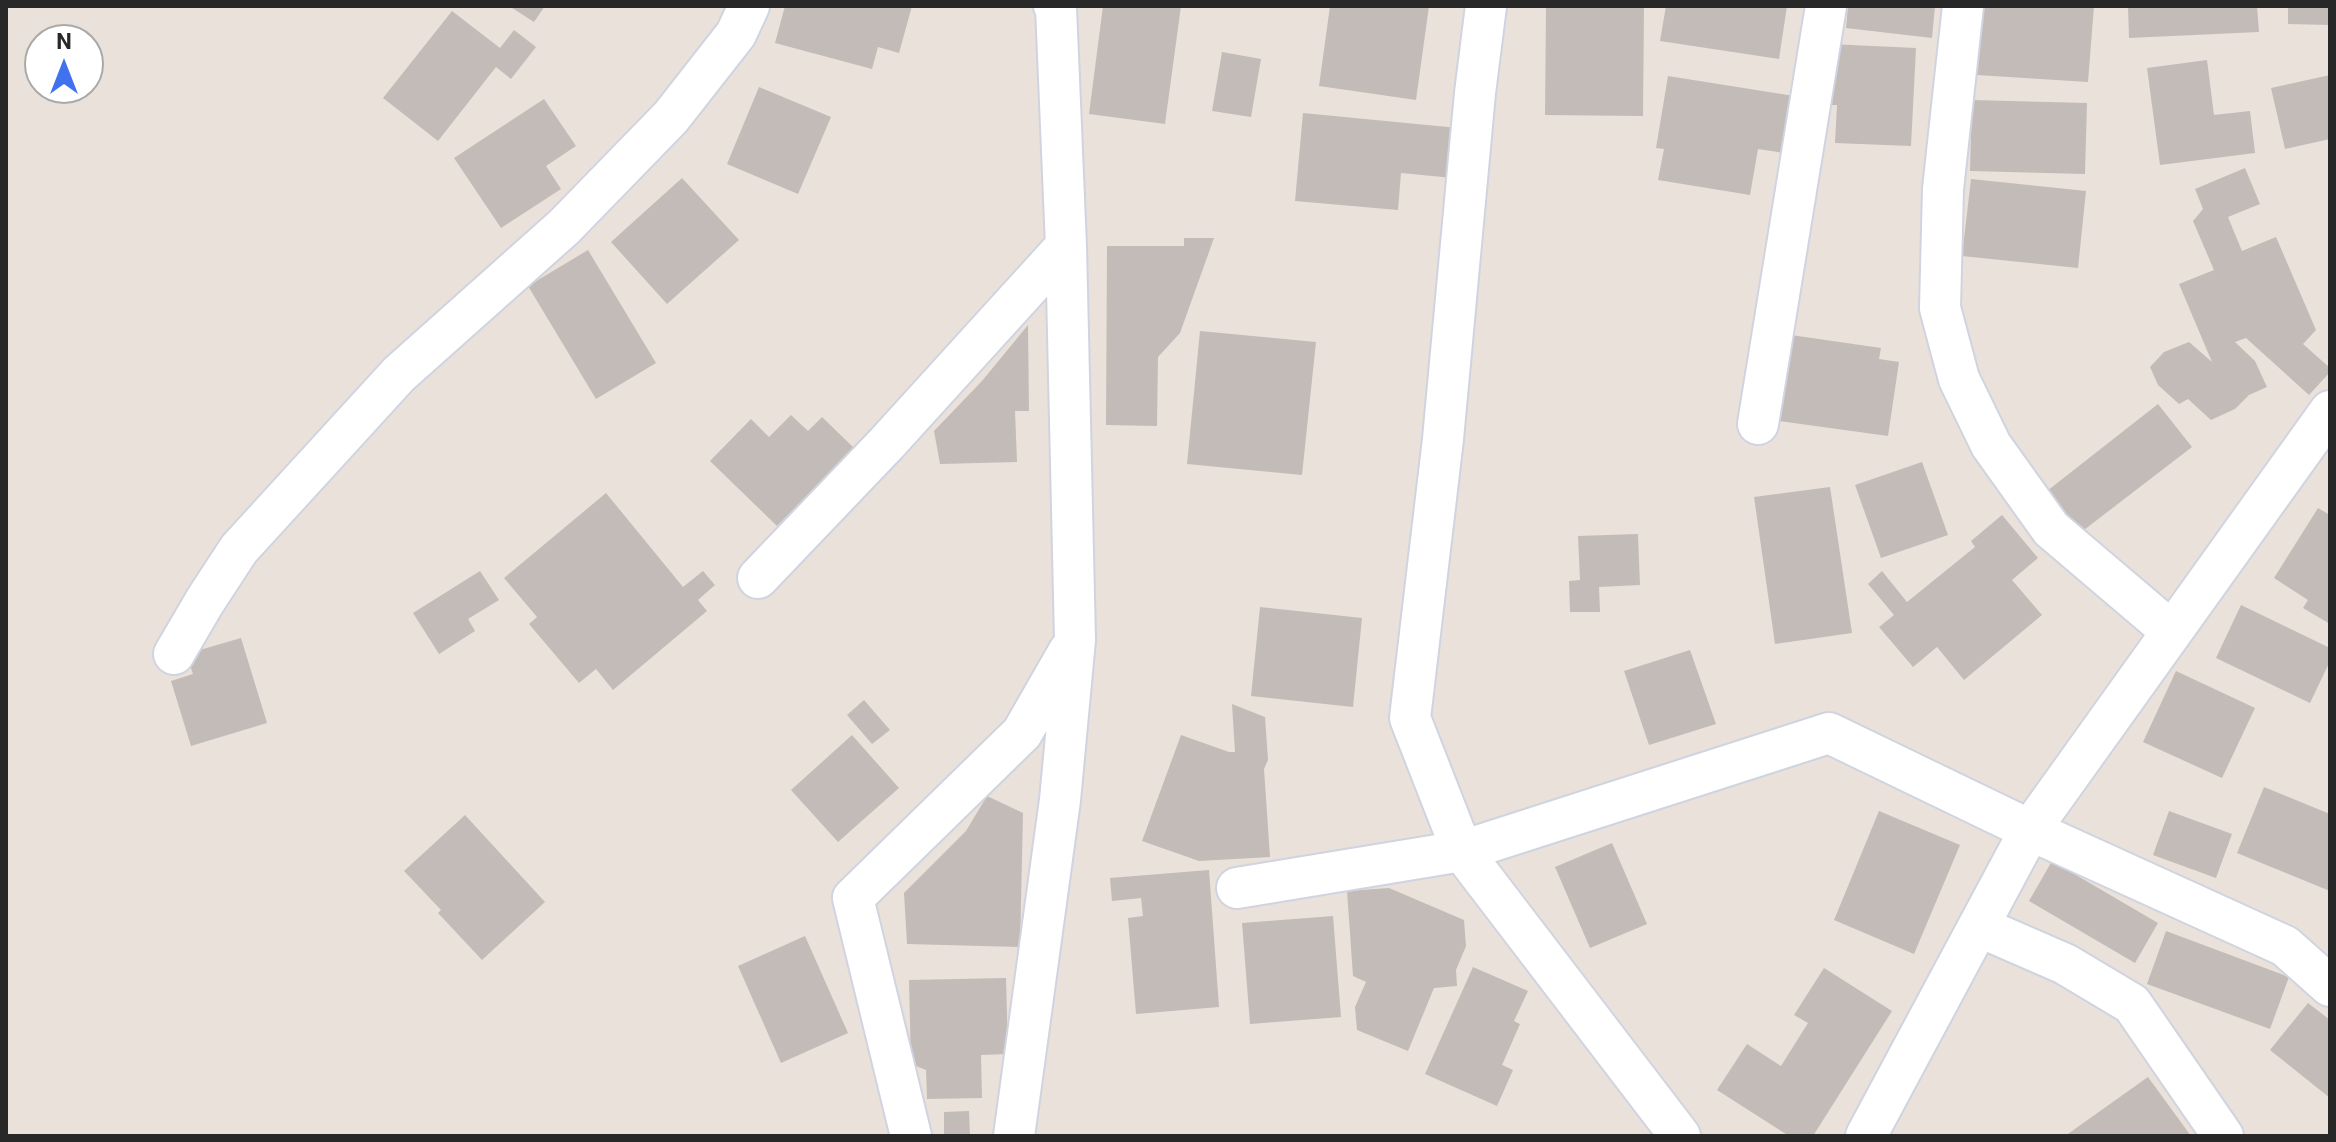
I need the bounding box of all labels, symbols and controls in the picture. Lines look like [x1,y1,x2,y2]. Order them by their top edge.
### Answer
north arrow [24,24,104,104]
text: N [56,29,72,54]

